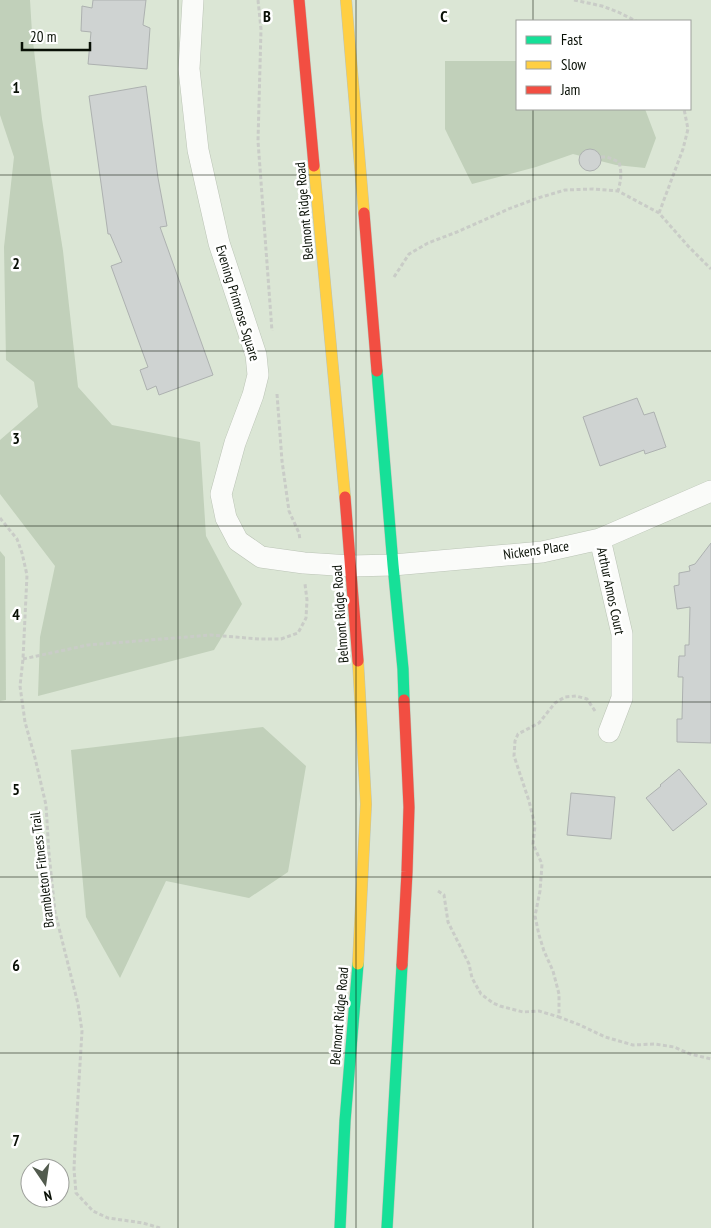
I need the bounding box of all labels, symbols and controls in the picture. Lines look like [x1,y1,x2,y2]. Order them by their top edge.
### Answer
text: B [263,6,271,26]
text: C [440,6,448,26]
scale bar [22,20,90,52]
legend [516,20,691,110]
text: 20 m [30,27,56,46]
text: Fast [561,30,582,49]
text: Slow [561,55,586,74]
text: 1 [12,77,20,97]
text: Jam [560,80,580,99]
street label: Belmont Ridge Road [291,161,317,261]
street label: Evening Primrose Square [212,243,264,363]
text: 2 [12,253,20,273]
text: 3 [12,428,20,448]
street label: Nickens Place [502,536,570,564]
street label: Arthur Amos Court [593,546,629,637]
street label: Belmont Ridge Road [328,564,352,664]
text: 4 [12,604,20,624]
text: 5 [12,779,20,799]
street label: Brambleton Fitness Trail [26,810,58,929]
text: 6 [12,955,20,975]
street label: Belmont Ridge Road [326,966,352,1066]
text: 7 [12,1130,20,1150]
north arrow [20,1158,70,1208]
text: N [42,1186,54,1205]

